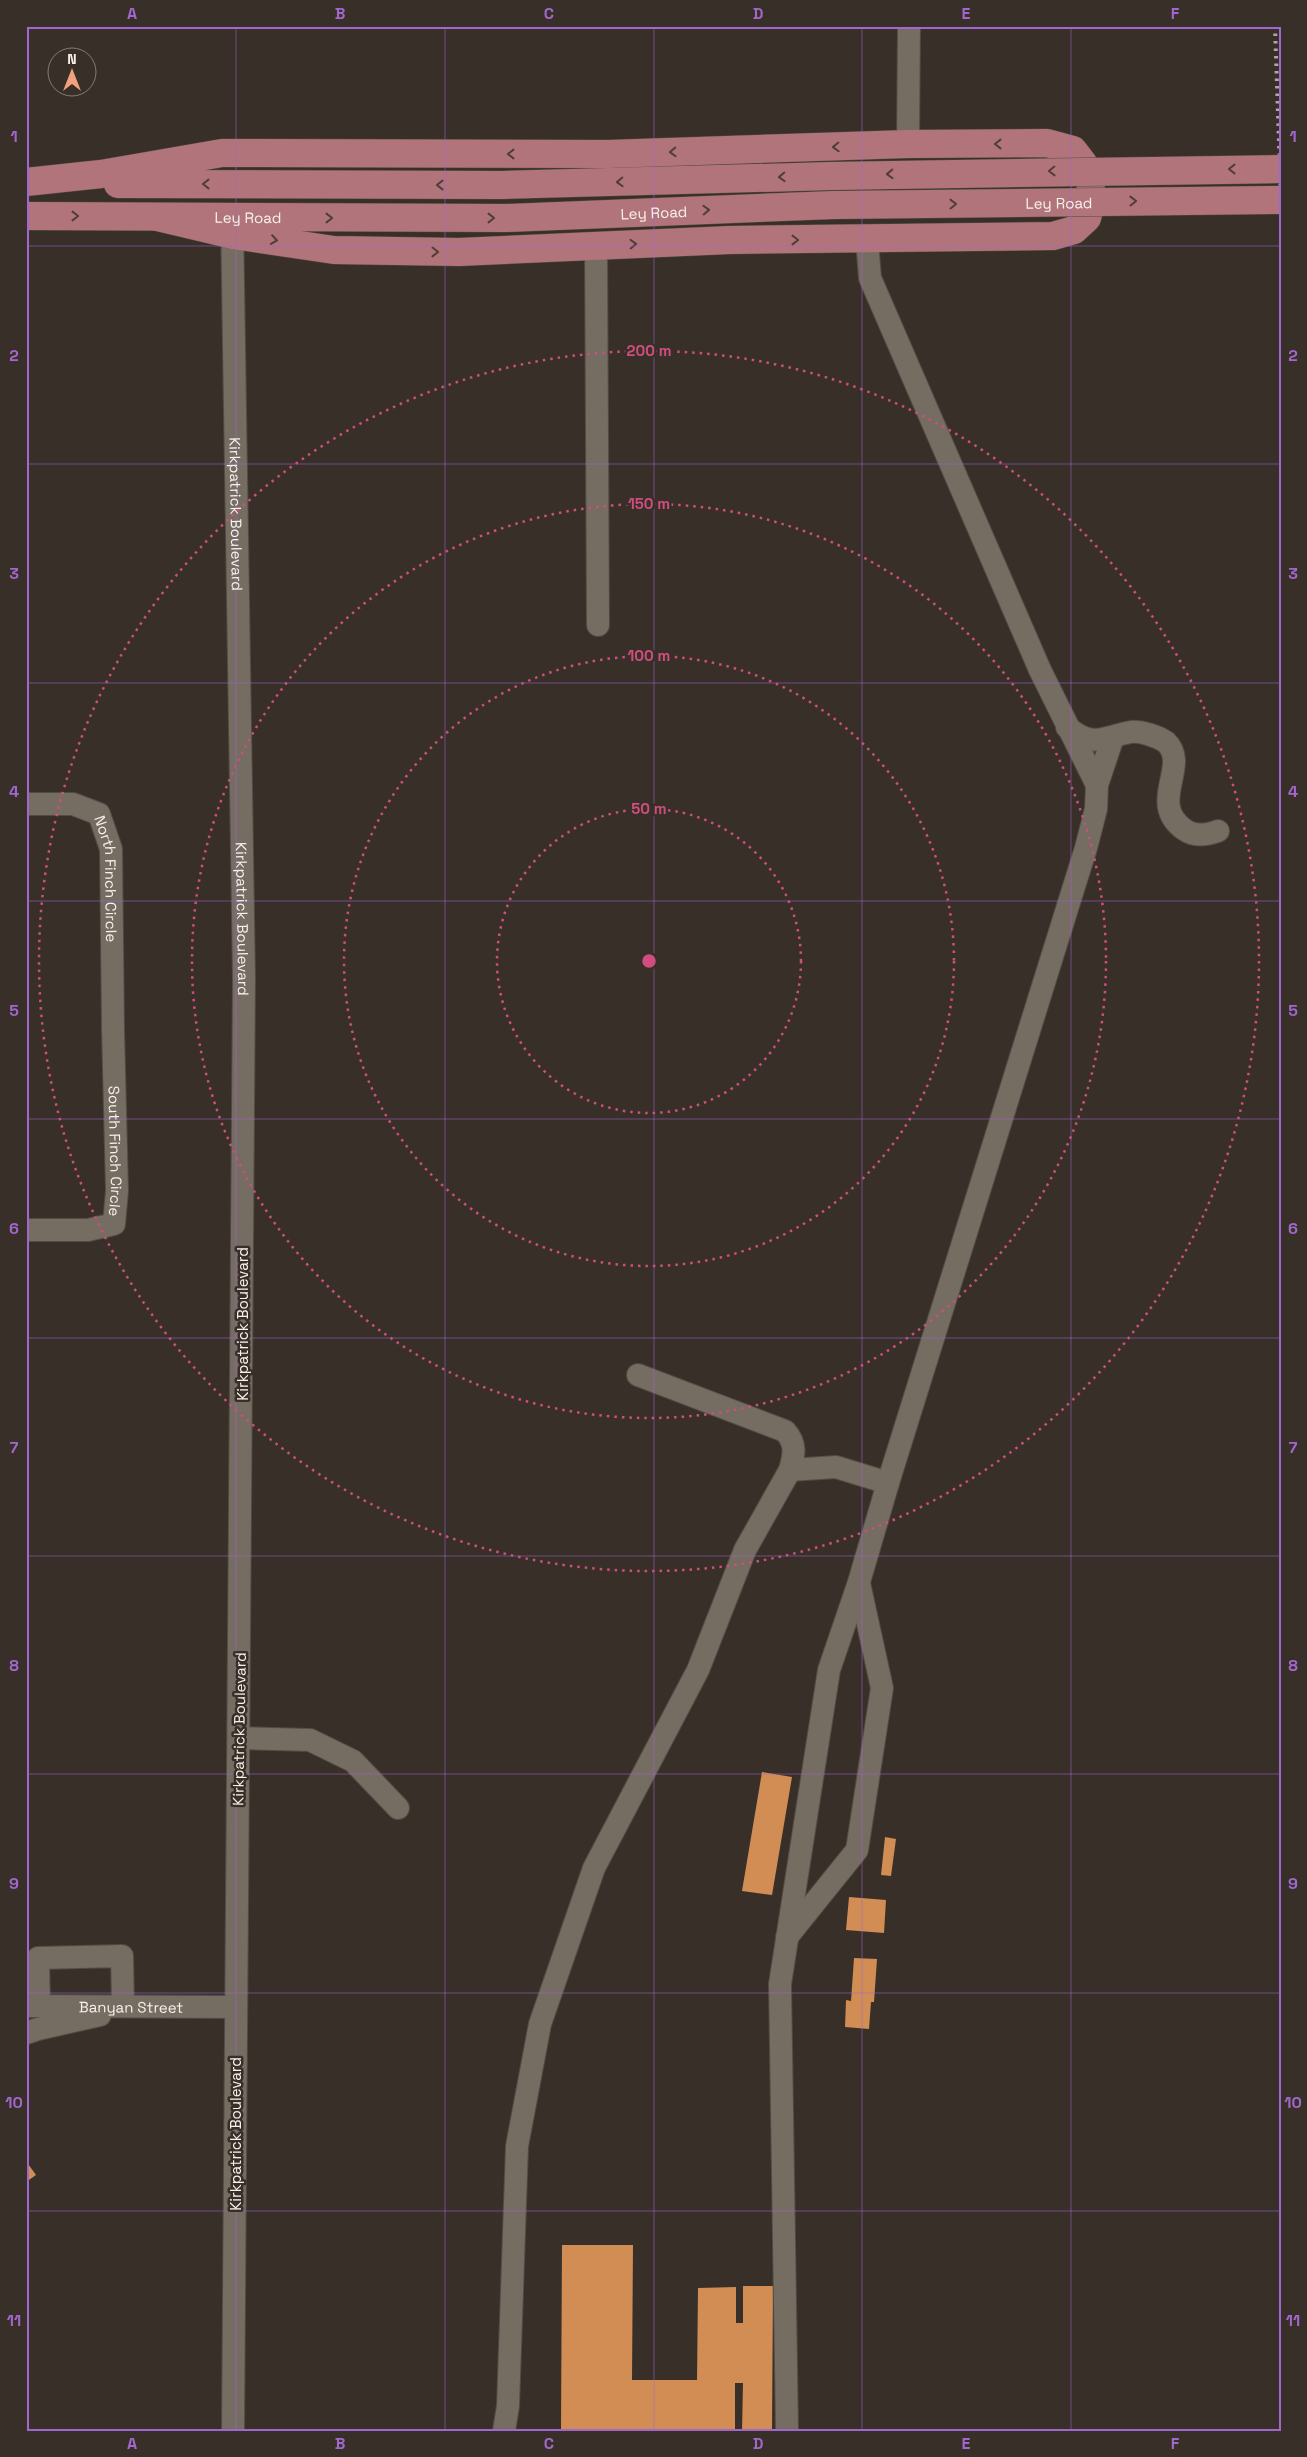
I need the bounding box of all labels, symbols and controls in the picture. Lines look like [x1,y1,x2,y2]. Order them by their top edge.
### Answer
text: A [127,3,137,24]
text: B [335,3,345,24]
text: C [544,3,554,24]
text: D [753,3,763,24]
text: E [962,3,971,24]
text: F [1171,3,1180,24]
north arrow [48,48,98,98]
text: N [67,50,77,68]
text: 1 [10,126,18,147]
text: 1 [1289,126,1297,147]
one-way arrow [994,139,1002,149]
one-way arrow [831,141,839,152]
one-way arrow [669,147,676,157]
one-way arrow [506,149,514,159]
one-way arrow [1228,164,1236,174]
one-way arrow [1048,166,1056,176]
one-way arrow [885,169,893,179]
one-way arrow [778,172,786,182]
one-way arrow [616,176,624,187]
one-way arrow [201,179,209,189]
one-way arrow [436,180,444,190]
street label: Ley Road [1025,193,1093,212]
one-way arrow [1129,196,1137,206]
one-way arrow [950,199,957,209]
street label: Ley Road [620,201,688,223]
one-way arrow [702,205,710,216]
street label: Ley Road [214,207,281,227]
one-way arrow [72,211,79,221]
one-way arrow [325,213,333,223]
one-way arrow [488,213,495,223]
one-way arrow [269,235,278,245]
one-way arrow [792,235,799,245]
one-way arrow [629,239,637,250]
one-way arrow [432,247,440,257]
text: 200 m [627,341,671,360]
text: 2 [9,345,19,366]
text: 2 [1288,345,1298,366]
street label: Kirkpatrick Boulevard [226,437,247,591]
text: 150 m [628,494,670,513]
text: 3 [9,563,19,584]
text: 3 [1288,563,1298,584]
text: 100 m [628,646,670,665]
text: 4 [9,781,19,802]
text: 4 [1288,781,1298,802]
text: 50 m [631,799,667,818]
street label: North Finch Circle [91,813,122,942]
street label: Kirkpatrick Boulevard [232,842,254,996]
centre of rings [640,952,658,970]
text: 5 [9,1000,19,1021]
text: 5 [1288,1000,1298,1021]
street label: South Finch Circle [105,1085,127,1217]
text: 6 [9,1218,19,1239]
text: 6 [1288,1218,1298,1239]
street label: Kirkpatrick Boulevard [233,1247,252,1401]
text: 7 [10,1437,19,1458]
text: 7 [1289,1437,1298,1458]
street label: Kirkpatrick Boulevard [228,1652,250,1806]
text: 8 [9,1655,19,1676]
text: 8 [1288,1655,1298,1676]
text: 9 [9,1873,19,1894]
text: 9 [1288,1873,1298,1894]
street label: Banyan Street [79,1997,183,2016]
street label: Kirkpatrick Boulevard [226,2057,245,2211]
text: 10 [5,2092,23,2113]
text: 10 [1284,2092,1302,2113]
text: 11 [7,2310,21,2331]
text: 11 [1286,2310,1300,2331]
text: A [127,2433,137,2454]
text: B [335,2433,345,2454]
text: C [544,2433,554,2454]
text: D [753,2433,763,2454]
text: E [962,2433,971,2454]
text: F [1171,2433,1180,2454]

